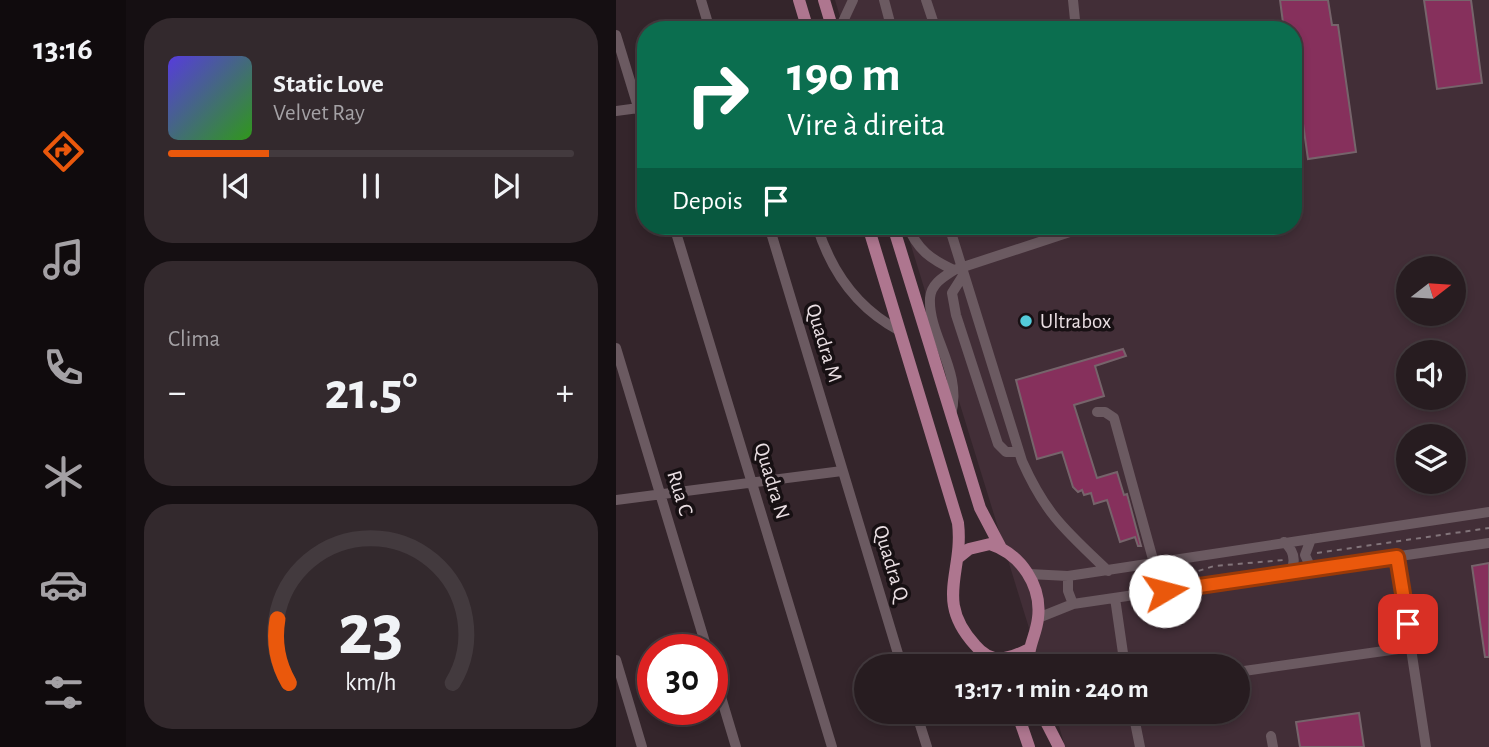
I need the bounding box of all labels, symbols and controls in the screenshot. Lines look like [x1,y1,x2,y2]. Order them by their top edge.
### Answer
text: 13:16 [33,33,93,65]
icon: right [672,49,763,140]
text: 190 m [787,51,901,100]
text: Static Love [273,71,384,97]
text: Velvet Ray [273,102,365,125]
text: Vire à direita [787,109,945,141]
icon: directions [39,127,88,176]
icon: previous [217,167,255,205]
icon: pause [352,167,390,205]
icon: next [487,167,525,205]
icon: arrive [757,182,795,220]
text: Depois [672,188,743,214]
icon: music [39,235,88,284]
north arrow [1396,256,1466,326]
map controls [1396,256,1466,494]
street label: Quadra M [802,301,846,385]
place label: Ultrabox [1040,311,1111,332]
marker: Ultrabox [1018,313,1034,329]
text: Clima [168,328,220,351]
button: sound [1396,340,1466,410]
icon: phone [39,343,88,392]
text: 21.5° [325,366,417,418]
text: − [168,374,186,412]
text: + [556,374,574,412]
button: layers [1396,424,1466,494]
street label: Quadra N [750,440,794,522]
icon: climate [39,452,88,501]
street label: Rua C [663,468,697,518]
street label: Quadra Q [870,523,913,606]
position arrow [1128,554,1202,628]
icon: car [39,560,88,609]
pin [1378,594,1438,654]
text: 23 [338,595,404,668]
icon: arrive [1389,605,1427,643]
speed limit sign: 30 [637,634,728,725]
icon: filters [39,668,88,717]
text: km/h [345,669,397,694]
text: 13:17 · 1 min · 240 m [955,676,1149,702]

